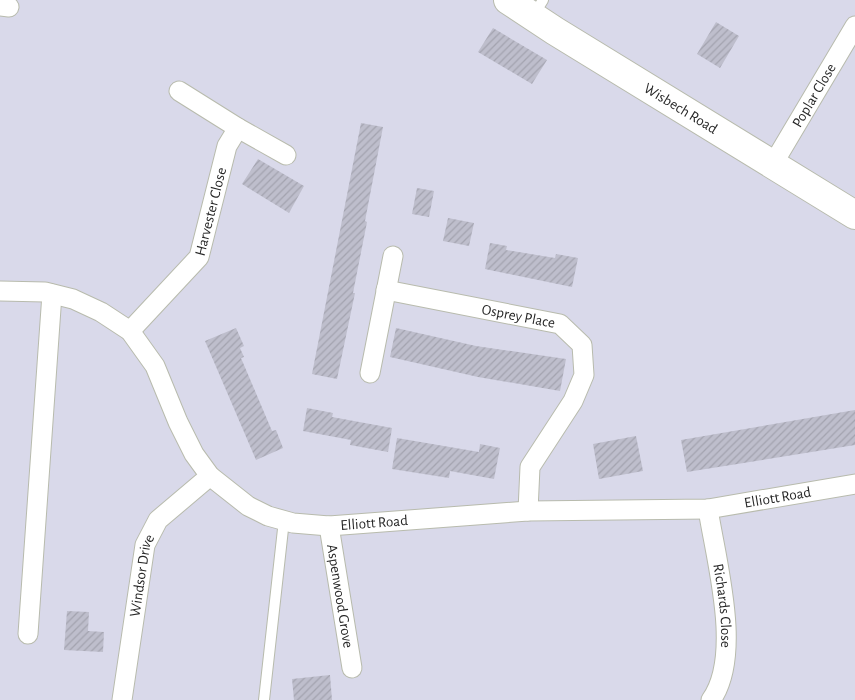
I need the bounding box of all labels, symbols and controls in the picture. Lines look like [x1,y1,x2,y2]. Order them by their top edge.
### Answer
street label: Poplar Close [790,61,839,130]
street label: Wisbech Road [641,81,720,137]
street label: Harvester Close [193,166,229,258]
street label: Osprey Place [480,302,556,331]
street label: Elliott Road [743,485,813,511]
street label: Elliott Road [340,513,409,533]
street label: Windsor Drive [127,532,157,618]
street label: Aspenwood Grove [324,543,356,649]
street label: Richards Close [710,563,733,648]

